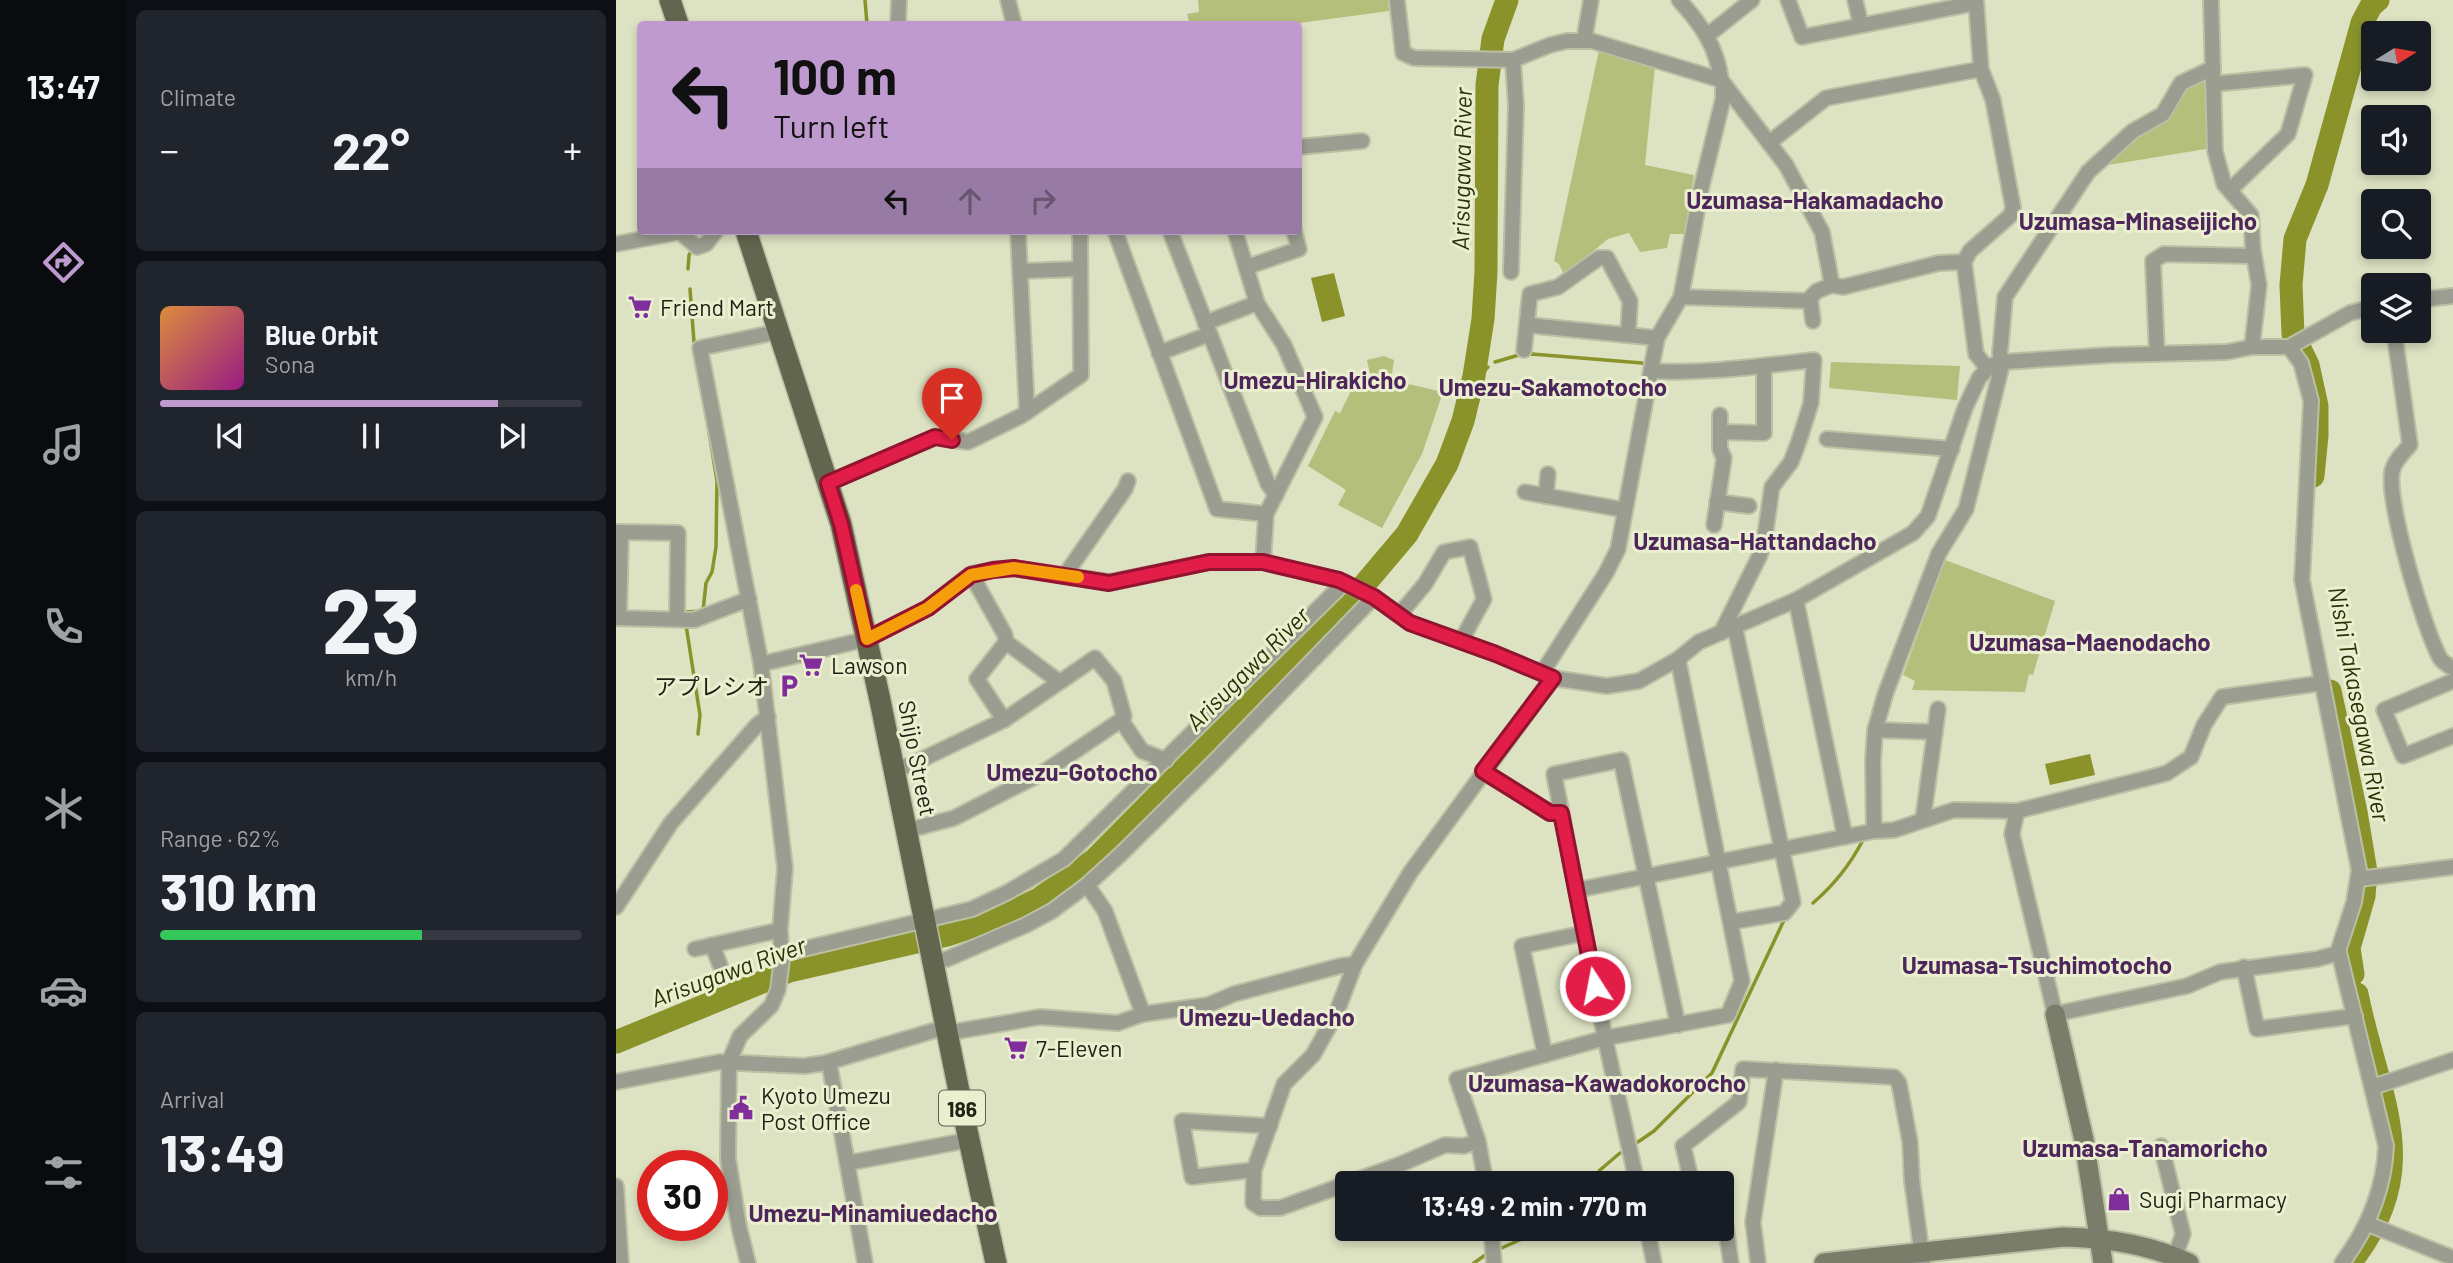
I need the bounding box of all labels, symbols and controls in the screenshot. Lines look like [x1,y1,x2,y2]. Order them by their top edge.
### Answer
north arrow [2361,21,2431,91]
map controls [2361,21,2431,343]
text: 100 m [773,46,897,105]
icon: left [658,49,749,140]
text: 13:47 [26,67,100,105]
text: Climate [160,83,236,111]
water label: Arisugawa River [1445,86,1477,251]
button: sound [2361,105,2431,175]
text: Turn left [773,106,890,144]
text: 22° [332,118,410,180]
text: − [160,126,179,172]
text: + [563,126,582,172]
icon: left [878,182,916,220]
icon: ahead [951,182,989,220]
icon: right [1024,182,1062,220]
district label: Uzumasa-Hakamadacho [1686,185,1944,214]
button: search [2361,189,2431,259]
district label: Uzumasa-Minaseijicho [2019,206,2257,235]
icon: directions [39,238,88,287]
button: layers [2361,273,2431,343]
supermarket icon: Friend Mart [626,293,654,321]
place label: Friend Mart [660,293,774,321]
text: Blue Orbit [265,319,378,350]
text: Sona [265,350,315,378]
district label: Umezu-Hirakicho [1223,365,1407,394]
pin [922,368,982,440]
district label: Umezu-Sakamotocho [1439,372,1667,401]
icon: arrive [933,379,971,417]
icon: previous [211,417,249,455]
icon: pause [352,417,390,455]
icon: next [493,417,531,455]
icon: music [39,420,88,469]
district label: Uzumasa-Hattandacho [1633,526,1877,555]
text: 23 [322,563,420,672]
water label: Nishi Takasegawa River [2323,584,2397,825]
water label: Arisugawa River [1179,599,1316,736]
icon: phone [39,602,88,651]
district label: Uzumasa-Maenodacho [1969,627,2211,656]
supermarket icon: Lawson [797,651,825,679]
place label: Lawson [831,651,908,679]
text: km/h [345,663,397,691]
place label: アプレシオ [654,672,769,700]
parking icon: アプレシオ [775,672,803,700]
street label: Shijo Street [893,698,943,818]
district label: Umezu-Gotocho [986,757,1158,786]
icon: climate [39,784,88,833]
text: Range · 62% [160,824,281,852]
text: 310 km [160,859,318,921]
water label: Arisugawa River [647,929,811,1012]
position arrow [1558,949,1632,1023]
district label: Uzumasa-Tsuchimotocho [1902,950,2172,979]
icon: car [39,966,88,1015]
district label: Umezu-Uedacho [1179,1002,1355,1031]
supermarket icon: 7-Eleven [1002,1034,1030,1062]
place label: 7-Eleven [1036,1034,1122,1062]
district label: Uzumasa-Kawadokorocho [1468,1068,1746,1097]
place label: Kyoto Umezu Post Office [761,1081,891,1135]
text: Arrival [160,1085,224,1113]
road number: 186 [939,1090,985,1126]
public building icon: Kyoto Umezu Post Office [727,1094,755,1122]
text: 13:49 [160,1120,285,1182]
district label: Uzumasa-Tanamoricho [2022,1133,2268,1162]
icon: filters [39,1148,88,1197]
speed limit sign: 30 [637,1150,728,1241]
shop icon: Sugi Pharmacy [2105,1185,2133,1213]
place label: Sugi Pharmacy [2139,1185,2287,1213]
text: 13:49 · 2 min · 770 m [1422,1190,1647,1221]
district label: Umezu-Minamiuedacho [748,1198,998,1227]

